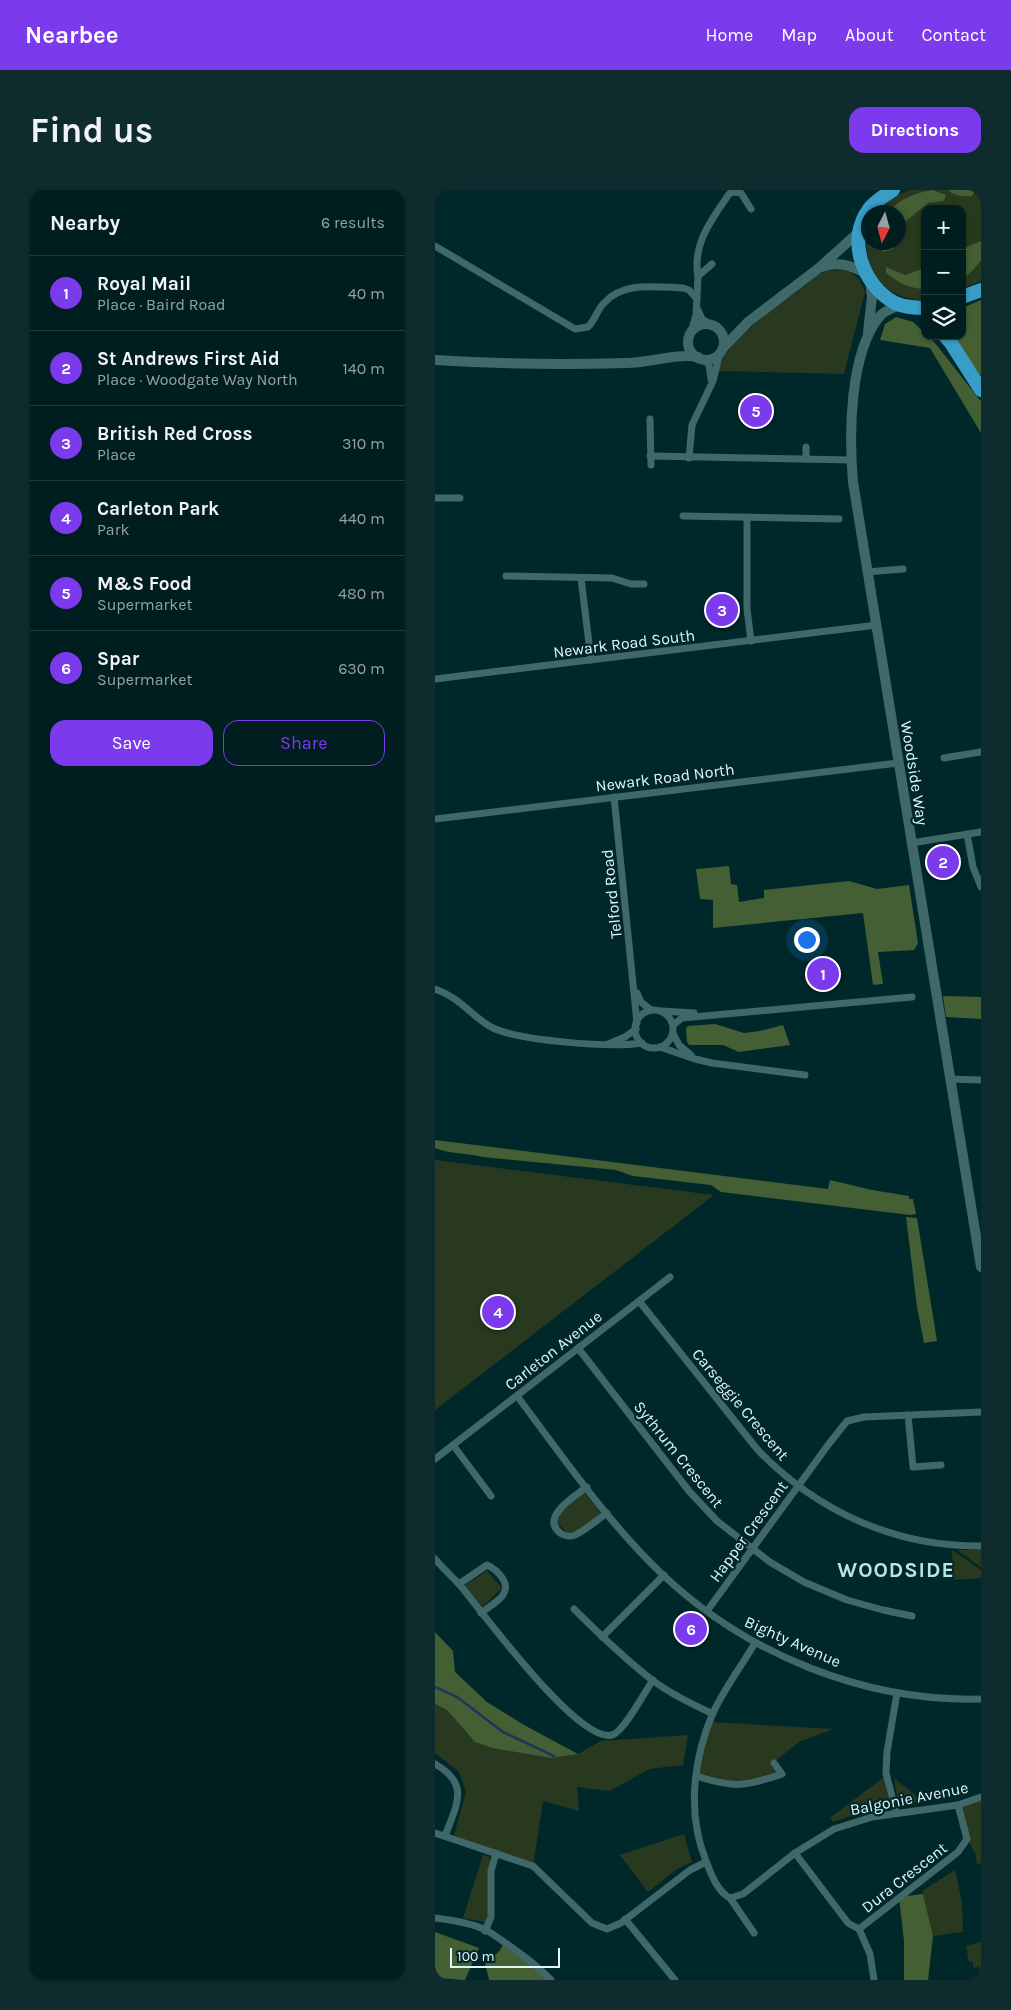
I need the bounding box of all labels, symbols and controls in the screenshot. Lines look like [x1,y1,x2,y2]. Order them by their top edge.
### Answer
text: Nearbee [25,21,119,49]
text: Home [705,24,753,46]
text: Map [781,24,817,46]
text: About [845,24,894,46]
text: Contact [922,24,986,46]
button: Directions [849,107,981,153]
text: Find us [30,110,153,151]
north arrow [861,205,906,250]
map controls [921,205,966,340]
button: + [921,205,966,250]
text: Nearby [50,211,120,235]
text: 6 results [321,213,385,232]
button: − [921,250,966,295]
text: Royal Mail [97,273,191,295]
text: 1 [63,284,69,303]
text: 40 m [348,284,385,303]
text: Place · Baird Road [97,295,226,314]
button: layers [921,295,966,340]
text: St Andrews First Aid [97,348,280,370]
text: 2 [61,359,71,378]
text: 140 m [343,359,385,378]
text: Place · Woodgate Way North [97,370,298,389]
pin: 5 [740,392,772,430]
text: British Red Cross [97,423,252,445]
text: 3 [61,434,71,453]
text: 310 m [342,434,385,453]
text: Place [97,445,136,464]
text: Carleton Park [97,498,219,520]
text: 4 [61,509,71,528]
text: 440 m [339,509,385,528]
text: Park [97,520,129,539]
text: M&S Food [97,573,192,595]
text: 5 [61,584,71,603]
text: 480 m [338,584,385,603]
pin: 3 [706,591,738,629]
text: Supermarket [97,595,193,614]
street label: Newark Road South [552,625,696,662]
text: Spar [97,648,139,670]
text: 6 [61,659,71,678]
text: 630 m [338,659,385,678]
text: Supermarket [97,670,193,689]
street label: Woodside Way [897,719,932,827]
button: Save [50,720,213,766]
button: Share [223,720,385,766]
street label: Newark Road North [594,760,736,795]
pin: 2 [927,843,959,881]
street label: Telford Road [597,848,626,940]
your location [794,927,820,953]
pin: 1 [807,955,839,993]
pin: 4 [482,1293,514,1331]
street label: Carleton Avenue [501,1307,606,1394]
street label: Carseggie Crescent [688,1345,793,1464]
street label: Sythrum Crescent [630,1397,727,1511]
street label: Happer Crescent [705,1477,791,1586]
district label: WOODSIDE [837,1558,955,1582]
pin: 6 [675,1610,707,1648]
street label: Bighty Avenue [742,1612,844,1671]
street label: Balgonie Avenue [848,1778,970,1819]
street label: Dura Crescent [858,1838,951,1917]
scale bar [450,1945,560,1968]
text: 100 m [457,1948,495,1965]

